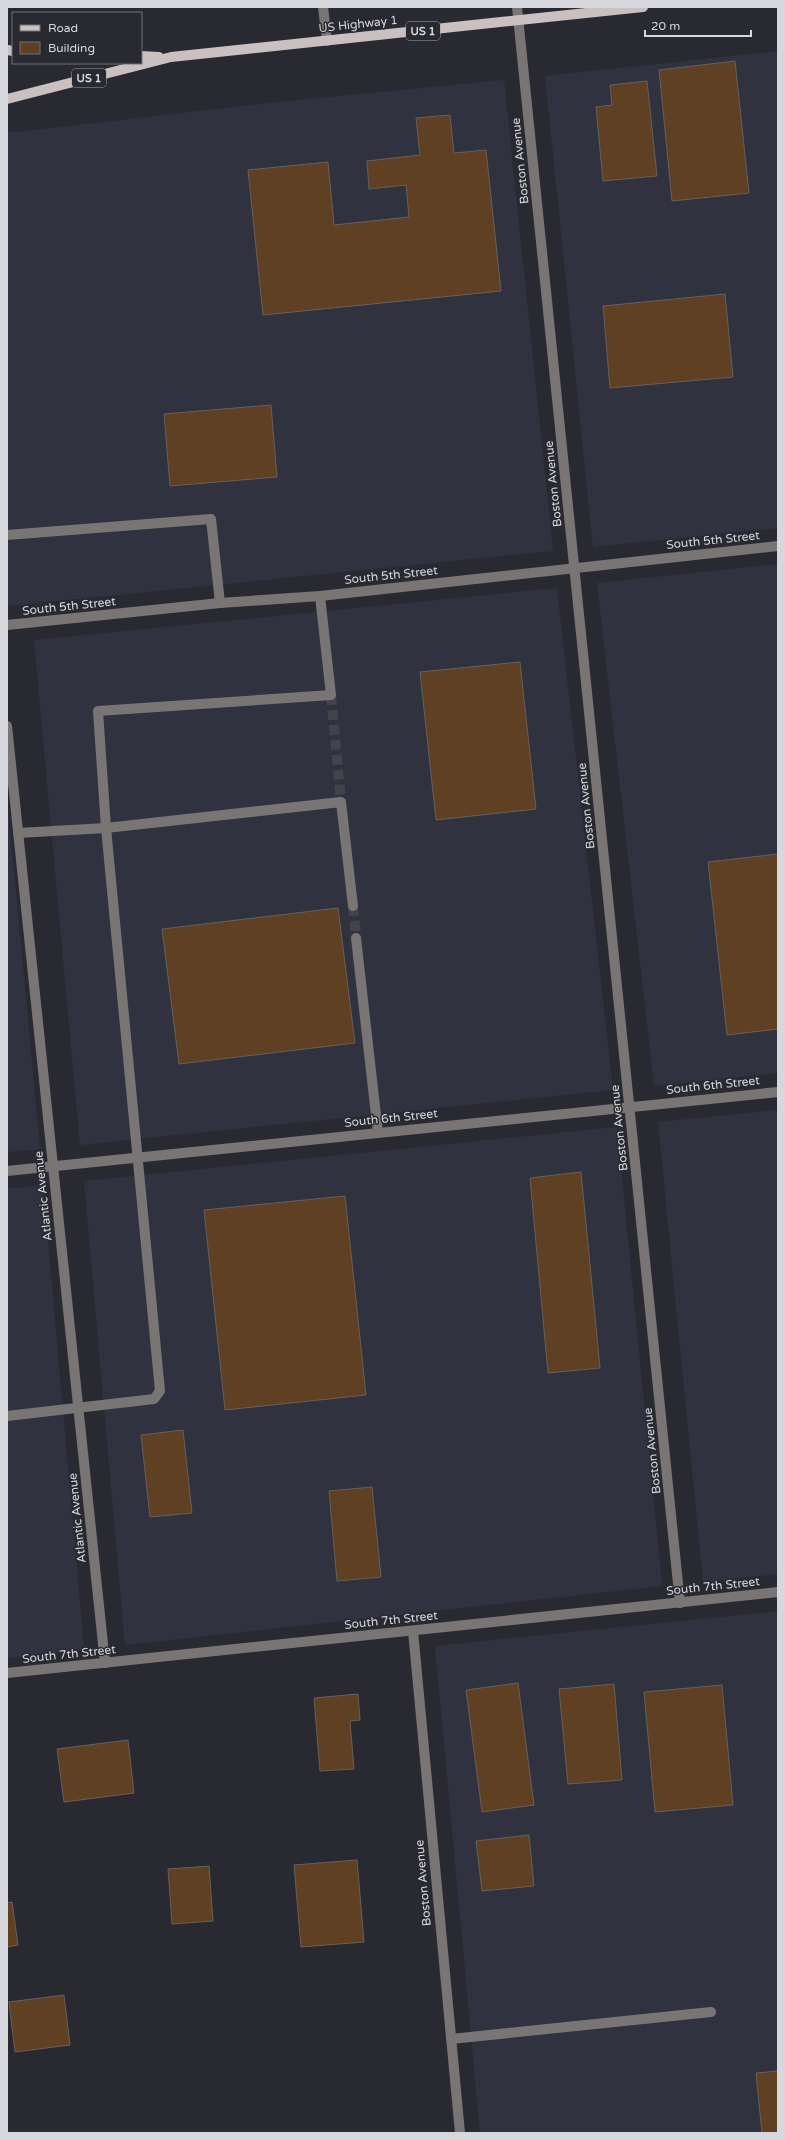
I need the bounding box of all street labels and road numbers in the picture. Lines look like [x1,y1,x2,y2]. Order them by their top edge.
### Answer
street label: US Highway 1 [318,13,398,35]
road number: US 1 [406,22,440,40]
road number: US 1 [72,69,106,87]
street label: Boston Avenue [508,117,531,205]
street label: Boston Avenue [541,440,564,528]
street label: South 5th Street [666,528,761,552]
street label: South 5th Street [344,563,439,587]
street label: South 5th Street [22,594,117,618]
street label: Boston Avenue [574,762,597,850]
street label: South 6th Street [666,1073,761,1097]
street label: Boston Avenue [607,1084,630,1172]
street label: South 6th Street [344,1106,439,1130]
street label: Atlantic Avenue [31,1150,55,1242]
street label: Boston Avenue [640,1407,663,1495]
street label: Atlantic Avenue [65,1472,89,1564]
street label: South 7th Street [666,1574,761,1598]
street label: South 7th Street [344,1608,439,1632]
street label: South 7th Street [22,1642,117,1666]
street label: Boston Avenue [412,1839,434,1927]

